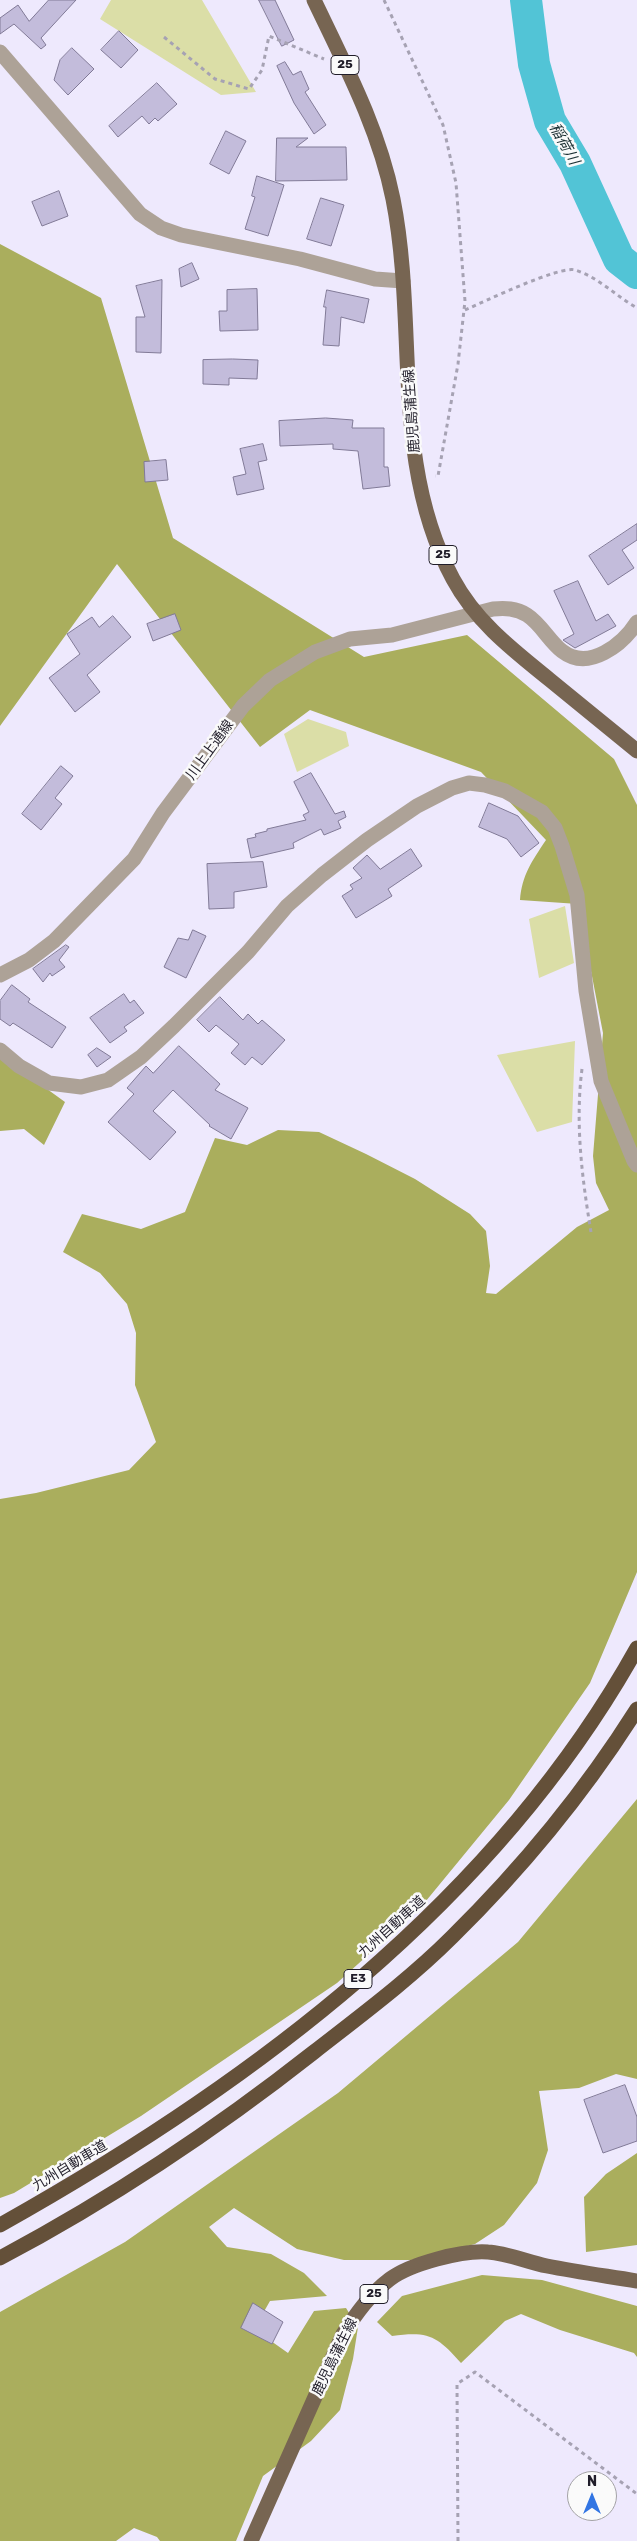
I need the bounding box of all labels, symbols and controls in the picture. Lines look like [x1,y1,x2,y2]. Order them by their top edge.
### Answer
road number: 25 [331,56,359,74]
water label: 稲荷川 [545,120,583,168]
street label: 鹿児島蒲生線 [401,369,423,453]
road number: 25 [429,546,457,564]
street label: 川上上通線 [183,717,237,783]
street label: 九州自動車道 [355,1893,429,1961]
road number: E3 [344,1970,372,1988]
street label: 九州自動車道 [30,2137,110,2195]
road number: 25 [360,2284,388,2304]
street label: 鹿児島蒲生線 [309,2316,361,2398]
north arrow [567,2471,617,2521]
text: N [587,2473,597,2490]

